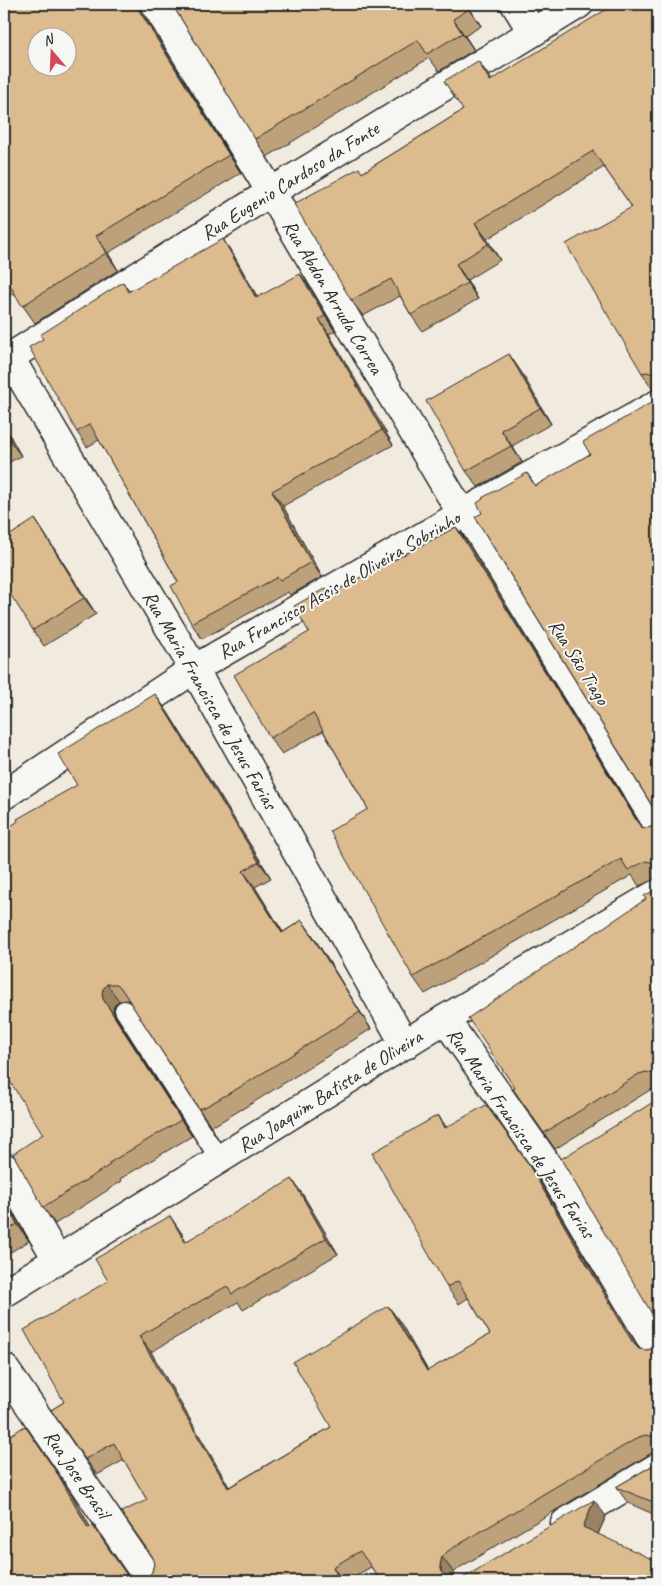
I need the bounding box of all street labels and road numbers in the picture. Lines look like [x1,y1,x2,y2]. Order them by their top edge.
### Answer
street label: Rua Eugenio Cardoso da Fonte [196,115,385,246]
street label: Rua Abdon Arruda Correa [277,215,390,381]
street label: Rua Francisco Assis de Oliveira Sobrinho [214,504,466,665]
street label: Rua Maria Francisca de Jesus Farias [137,586,284,816]
street label: Rua São Tiago [543,615,616,710]
street label: Rua Joaquim Batista de Oliveira [233,1023,429,1158]
street label: Rua Maria Francisca de Jesus Farias [441,1023,602,1245]
street label: Rua Jose Brasil [38,1425,118,1526]

